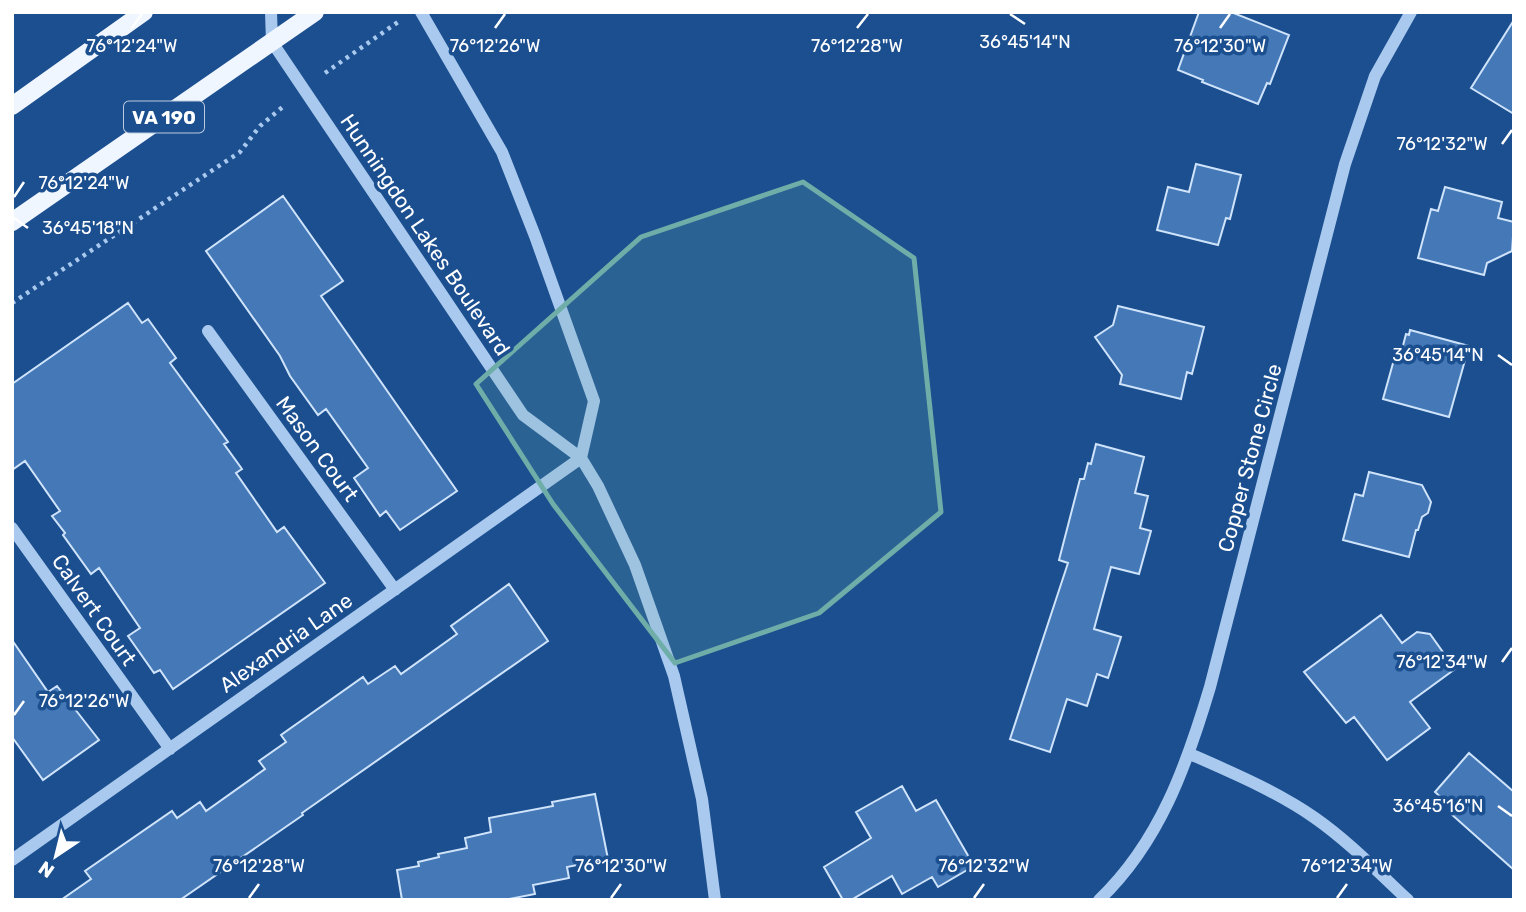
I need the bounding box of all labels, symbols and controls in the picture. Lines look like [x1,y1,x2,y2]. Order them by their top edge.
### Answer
text: 36°45'14"N [979,31,1071,53]
text: 76°12'24"W [86,35,178,57]
text: 76°12'26"W [450,35,540,57]
text: 76°12'28"W [811,35,903,57]
text: 76°12'30"W [1174,35,1266,57]
road number: VA 190 [124,102,204,132]
street label: Hunningdon Lakes Boulevard [335,109,516,360]
text: 76°12'32"W [1396,133,1488,155]
text: 76°12'24"W [38,172,130,194]
text: 36°45'18"N [42,217,134,239]
text: 36°45'14"N [1392,344,1484,366]
street label: Copper Stone Circle [1212,361,1287,555]
street label: Mason Court [271,391,364,506]
street label: Calvert Court [47,549,142,670]
street label: Alexandria Lane [214,587,357,698]
text: 76°12'34"W [1396,651,1488,673]
text: 76°12'26"W [39,690,129,712]
text: 36°45'16"N [1393,795,1483,817]
north arrow [21,821,91,891]
text: 76°12'28"W [213,855,305,877]
text: 76°12'30"W [575,855,667,877]
text: 76°12'32"W [938,855,1030,877]
text: 76°12'34"W [1301,855,1393,877]
text: N [34,856,59,883]

